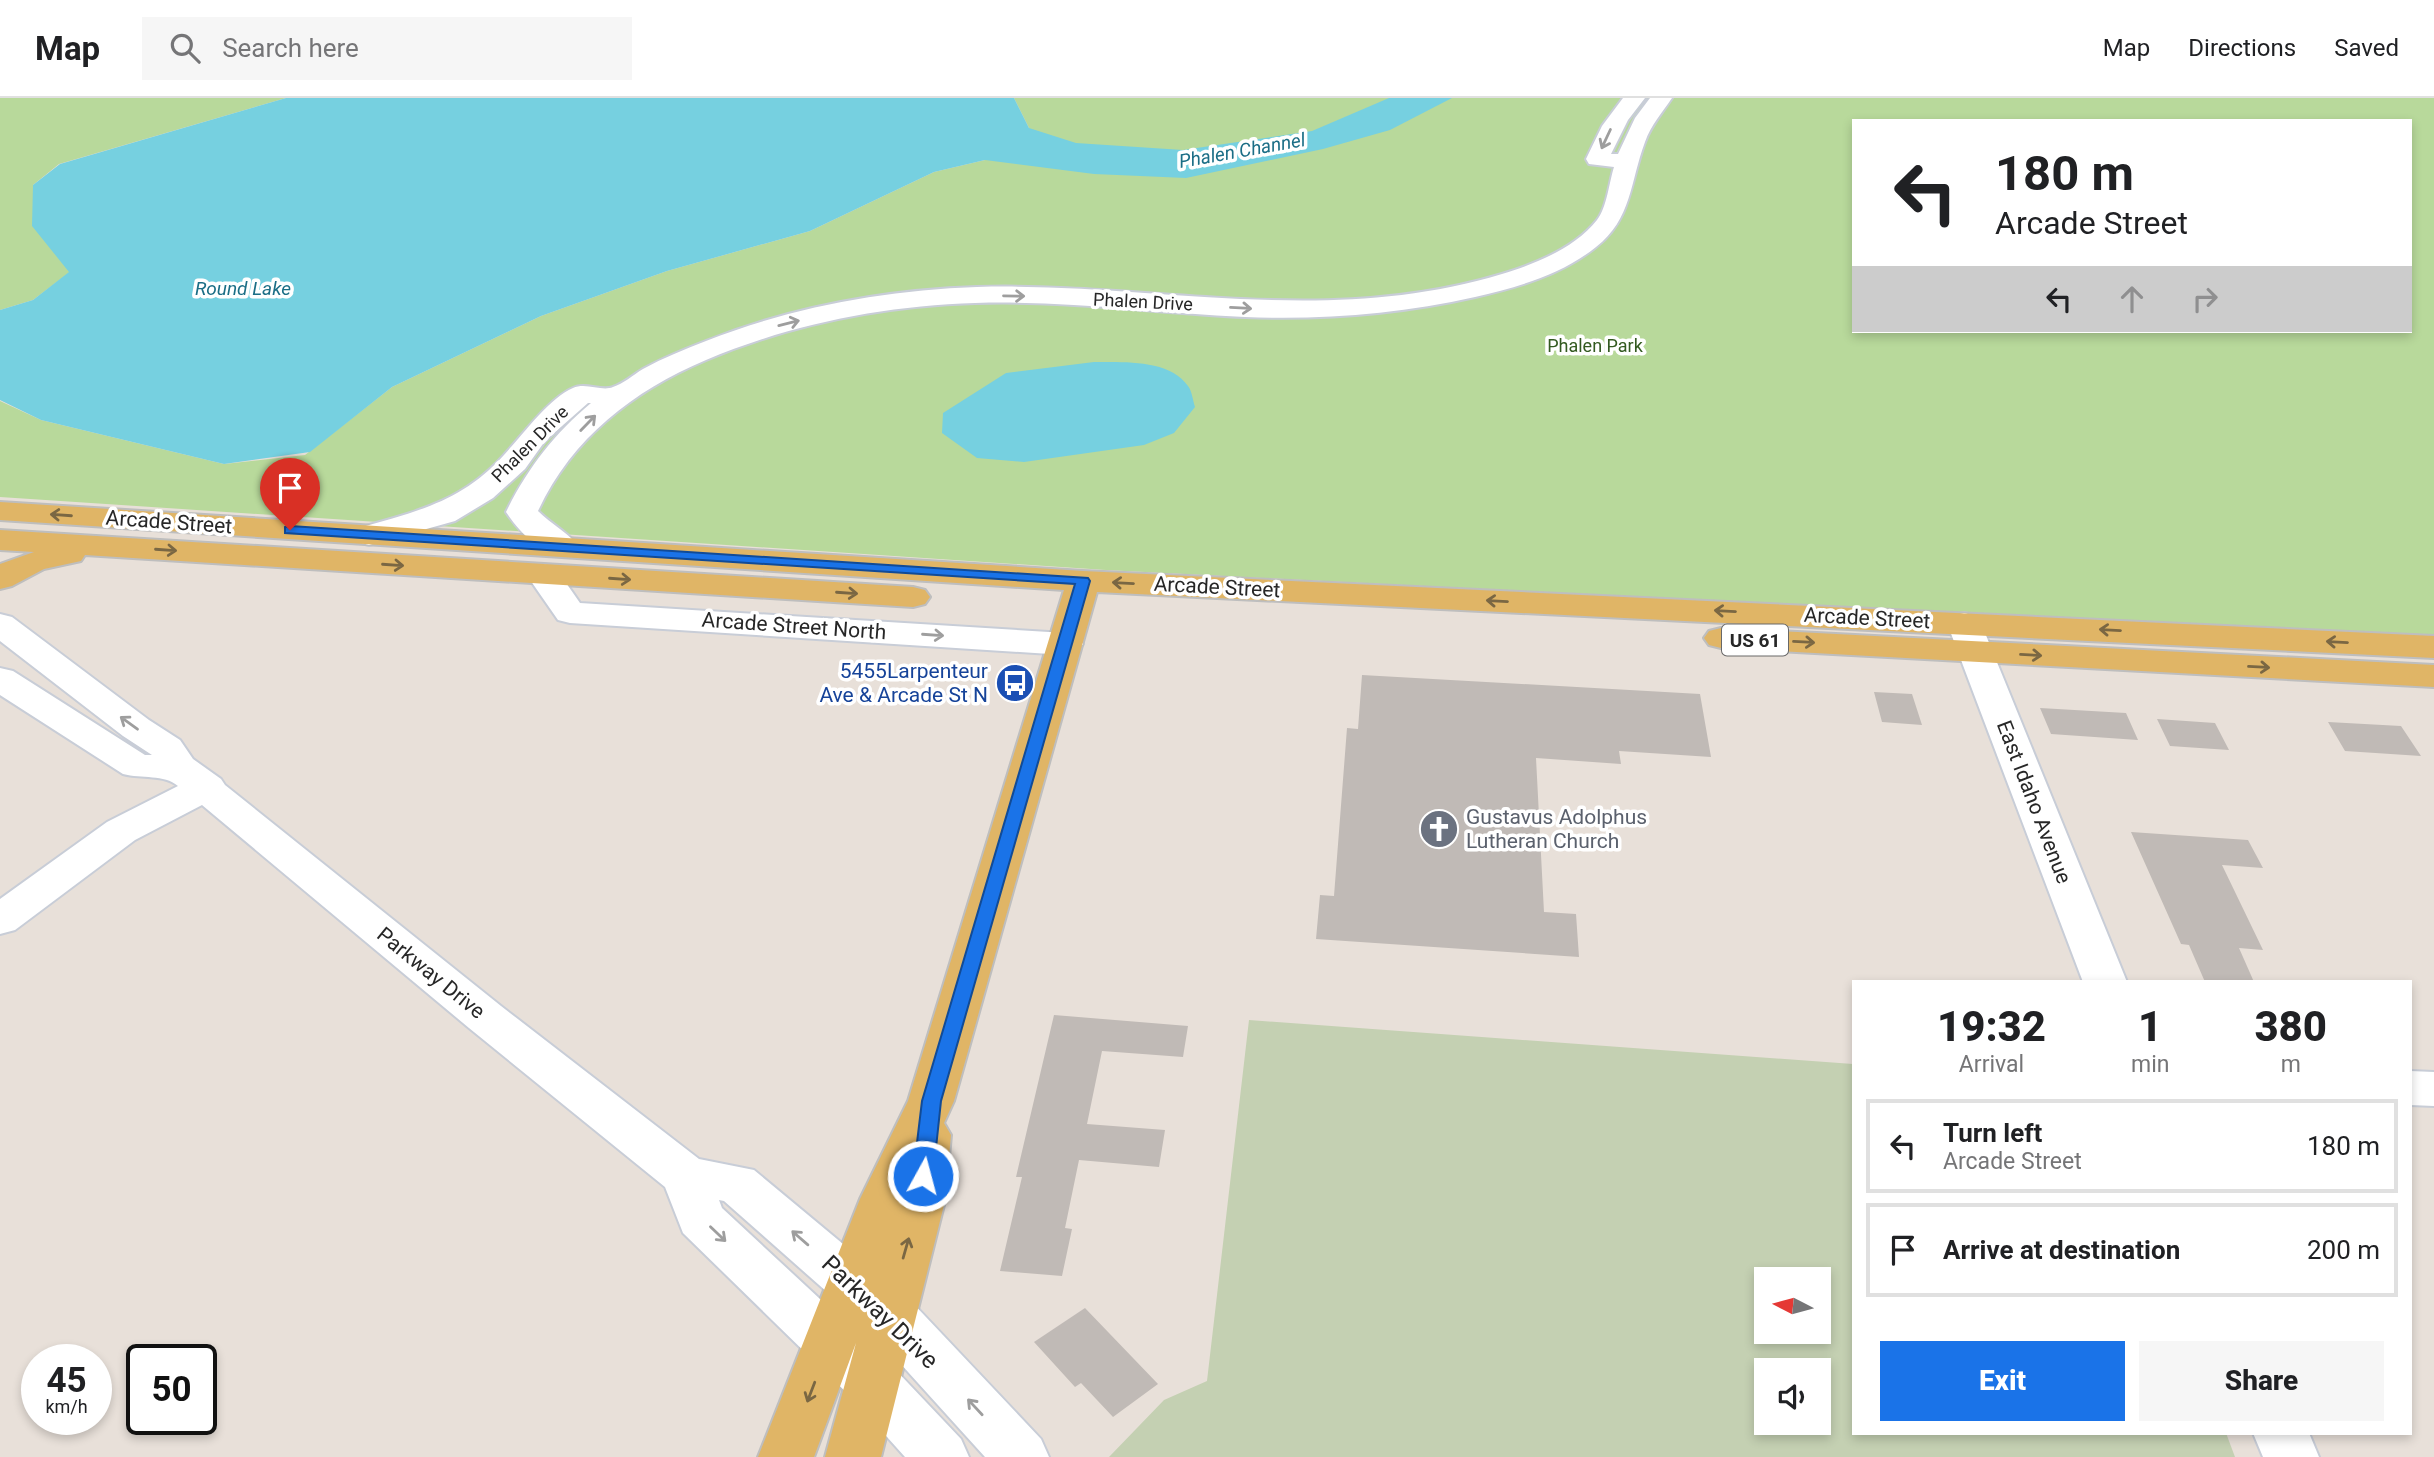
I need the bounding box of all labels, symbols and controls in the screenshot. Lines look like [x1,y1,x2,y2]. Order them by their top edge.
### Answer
search box [142,17,632,80]
text: Map [35,29,100,68]
icon: search [166,29,204,67]
text: Search here [222,33,359,63]
text: Map [2103,34,2150,62]
text: Directions [2188,34,2296,62]
text: Saved [2334,34,2399,62]
water label: Phalen Channel [1177,128,1307,173]
one-way arrow [1599,128,1612,149]
text: 180 m [1995,145,2134,202]
icon: left [1880,147,1971,238]
text: Arcade Street [1995,204,2188,242]
water label: Round Lake [195,277,291,300]
icon: left [2040,280,2078,318]
icon: ahead [2113,280,2151,318]
icon: right [2186,280,2224,318]
street label: Phalen Drive [1093,288,1193,315]
one-way arrow [1002,289,1025,303]
one-way arrow [1229,301,1252,314]
one-way arrow [777,316,800,329]
park label: Phalen Park [1547,335,1644,356]
street label: Phalen Drive [487,401,572,486]
one-way arrow [579,415,596,432]
pin [260,458,320,530]
icon: arrive [271,469,309,507]
street label: Arcade Street [105,506,233,538]
one-way arrow [50,508,73,521]
one-way arrow [154,544,177,557]
one-way arrow [381,558,404,571]
one-way arrow [608,572,631,585]
street label: Arcade Street [1153,572,1281,602]
one-way arrow [1112,576,1135,589]
one-way arrow [835,586,858,599]
one-way arrow [1486,594,1509,607]
street label: Arcade Street [1803,603,1931,633]
one-way arrow [1713,605,1736,618]
street label: Arcade Street North [701,608,887,644]
road number: US 61 [1722,624,1788,656]
one-way arrow [2099,624,2122,637]
one-way arrow [921,629,944,642]
one-way arrow [2326,635,2349,648]
one-way arrow [1793,636,1816,649]
one-way arrow [2020,648,2043,661]
place label: 5455Larpenteur Ave & Arcade St N [819,659,988,707]
one-way arrow [2247,661,2269,674]
bus stop icon: 5455Larpenteur Ave & Arcade St N [994,662,1036,704]
one-way arrow [120,716,139,730]
street label: East Idaho Avenue [1992,717,2076,887]
place label: Gustavus Adolphus Lutheran Church [1466,805,1647,853]
church icon: Gustavus Adolphus Lutheran Church [1418,808,1460,850]
street label: Parkway Drive [372,922,490,1024]
text: 19:32 [1937,1002,2046,1051]
text: 1 [2138,1002,2162,1051]
text: 380 [2254,1002,2327,1051]
text: Arrival [1959,1051,2024,1078]
text: min [2131,1051,2169,1078]
text: m [2281,1051,2301,1078]
text: Turn left [1943,1118,2042,1148]
icon: left [1884,1127,1922,1165]
text: 180 m [2307,1131,2380,1161]
position arrow [886,1139,960,1213]
text: Arcade Street [1943,1148,2082,1175]
one-way arrow [709,1226,726,1243]
one-way arrow [791,1230,809,1246]
icon: arrive [1884,1231,1922,1269]
text: Arrive at destination [1943,1235,2180,1265]
text: 200 m [2307,1235,2380,1265]
one-way arrow [901,1237,914,1259]
street label: Parkway Drive [816,1250,944,1374]
north arrow [1754,1267,1830,1344]
map controls [1754,1267,1831,1435]
button: Exit [1880,1341,2125,1421]
button: Share [2139,1341,2384,1421]
speed limit sign: 50 [126,1344,217,1435]
button: sound [1754,1358,1831,1435]
text: 45 [46,1360,87,1401]
one-way arrow [804,1381,816,1403]
text: km/h [45,1396,88,1417]
one-way arrow [967,1398,983,1416]

